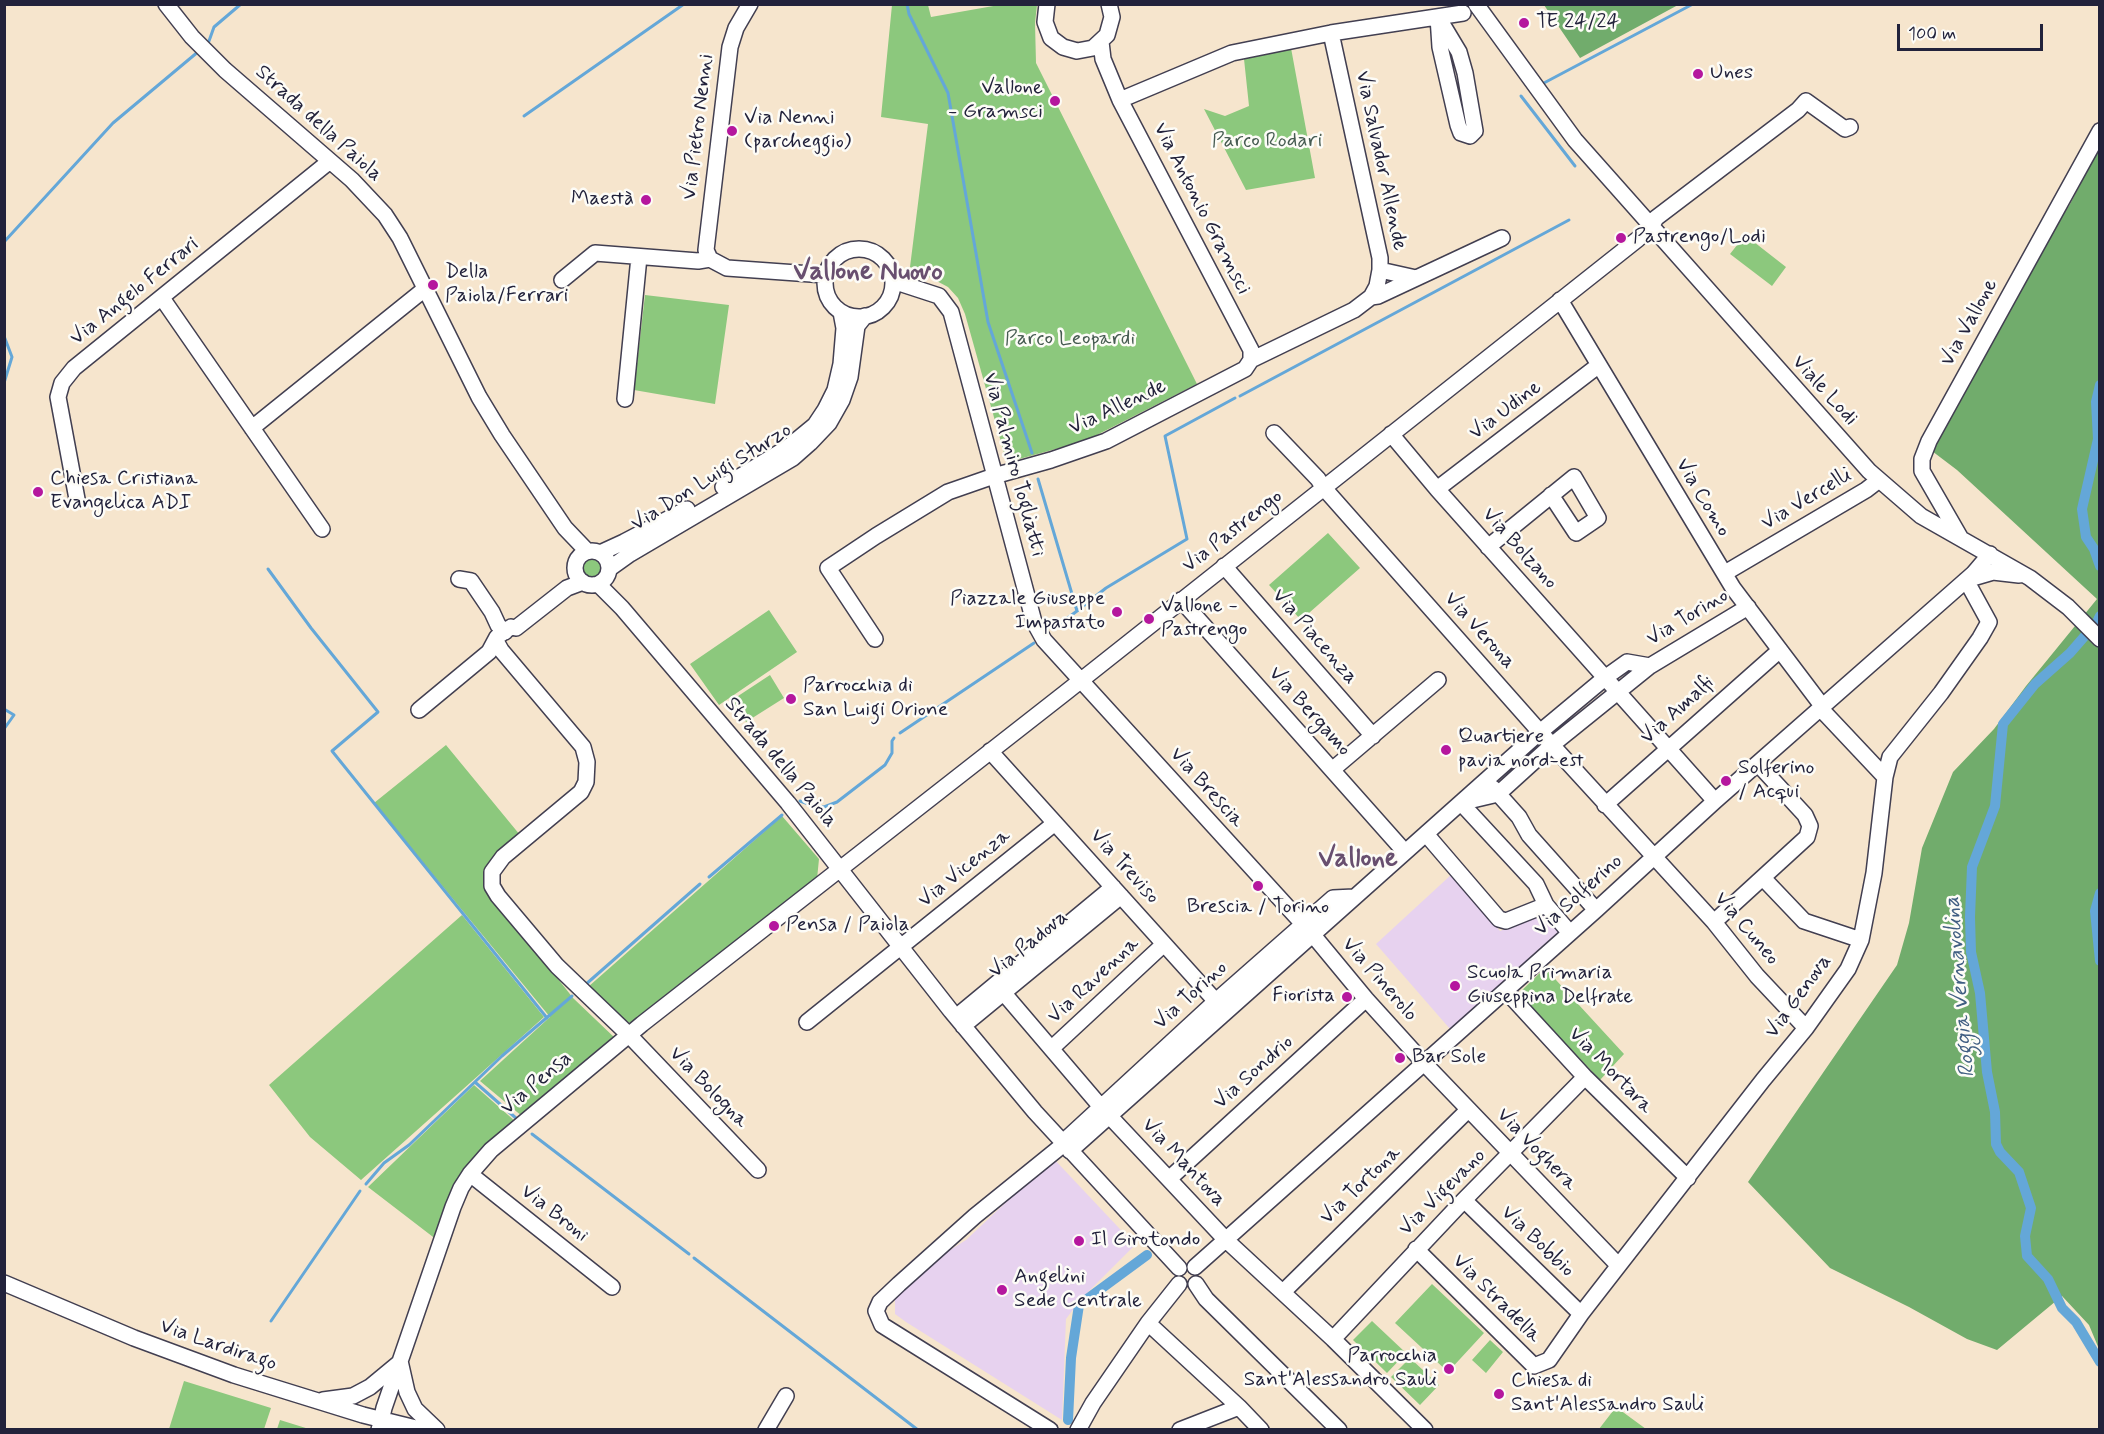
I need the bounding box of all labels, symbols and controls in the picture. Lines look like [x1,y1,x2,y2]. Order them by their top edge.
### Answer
place label: TE 24/24 [1536,10,1619,36]
scale bar [1900,12,2046,50]
marker: TE 24/24 [1517,16,1531,30]
text: 100 m [1908,22,1956,46]
street label: Via Pietro Nenni [678,53,720,201]
street label: Strada della Paiola [249,60,387,188]
place label: Unes [1710,61,1753,87]
marker: Unes [1691,67,1705,81]
street label: Via Salvador Allende [1349,69,1411,253]
place label: Vallone - Gramsci [948,76,1043,126]
marker: Vallone - Gramsci [1048,94,1062,108]
place label: Via Nenni (parcheggio) [744,106,851,156]
street label: Via Antonio Gramsci [1147,119,1255,299]
marker: Via Nenni (parcheggio) [725,124,739,138]
park label: Parco Rodari [1212,129,1322,155]
place label: Maestà [571,187,634,213]
marker: Maestà [639,193,653,207]
place label: Pastrengo/Lodi [1633,225,1766,251]
marker: Pastrengo/Lodi [1614,231,1628,245]
street label: Via Angelo Ferrari [66,232,204,352]
district label: Vallone Nuovo [793,257,943,289]
place label: Della Paiola/Ferrari [445,260,568,310]
street label: Via Vallone [1936,275,2004,371]
marker: Della Paiola/Ferrari [426,278,440,292]
park label: Parco Leopardi [1005,327,1135,353]
street label: Viale Lodi [1786,350,1862,432]
street label: Via Palmiro Togliatti [976,370,1050,560]
street label: Via Allende [1065,375,1171,441]
street label: Via Udine [1465,376,1547,446]
street label: Via Don Luigi Sturzo [627,418,797,538]
street label: Via Como [1669,454,1735,542]
street label: Via Vercelli [1757,463,1857,537]
place label: Chiesa Cristiana Evangelica ADI [50,467,198,517]
marker: Chiesa Cristiana Evangelica ADI [31,485,45,499]
street label: Via Pastrengo [1178,485,1288,579]
street label: Via Bolzano [1476,503,1562,595]
street label: Via Piacenza [1266,584,1362,690]
street label: Via Torino [1643,584,1733,652]
place label: Piazzale Giuseppe Impastato [950,587,1105,637]
street label: Via Verona [1438,587,1520,675]
place label: Vallone - Pastrengo [1161,594,1247,644]
marker: Piazzale Giuseppe Impastato [1110,605,1124,619]
marker: Vallone - Pastrengo [1142,612,1156,626]
street label: Via Bergamo [1262,662,1356,762]
street label: Via Amalfi [1636,671,1720,751]
place label: Parrocchia di San Luigi Orione [803,674,948,724]
marker: Parrocchia di San Luigi Orione [784,692,798,706]
street label: Strada della Paiola [718,693,842,833]
place label: Quartiere pavia nord-est [1458,725,1584,775]
street label: Via Brescia [1163,743,1249,833]
marker: Quartiere pavia nord-est [1439,743,1453,757]
place label: Solferino / Acqui [1738,756,1815,806]
marker: Solferino / Acqui [1719,774,1733,788]
street label: Via Vicenza [914,824,1016,914]
street label: Via Treviso [1084,824,1164,910]
district label: Vallone [1318,844,1398,876]
street label: Via Solferino [1529,850,1629,942]
marker: Brescia / Torino [1251,879,1265,893]
street label: Via Cuneo [1708,887,1784,971]
place label: Brescia / Torino [1187,895,1329,921]
water label: Roggia Vernavolina [1940,895,1982,1079]
street label: Via Padova [984,905,1074,985]
place label: Pensa / Paiola [786,913,910,939]
marker: Pensa / Paiola [767,919,781,933]
street label: Via Ravenna [1043,932,1145,1030]
street label: Via Pinerolo [1336,933,1422,1027]
street label: Via Genova [1760,950,1838,1044]
street label: Via Torino [1149,956,1233,1036]
place label: Scuola Primaria Giuseppina Delfrate [1467,961,1633,1011]
marker: Scuola Primaria Giuseppina Delfrate [1448,979,1462,993]
place label: Fiorista [1272,984,1335,1010]
marker: Fiorista [1340,990,1354,1004]
street label: Via Mortara [1562,1022,1658,1120]
street label: Via Sondrio [1209,1031,1299,1115]
street label: Via Bologna [663,1042,753,1134]
place label: Bar Sole [1412,1045,1486,1071]
street label: Via Pensa [496,1047,578,1121]
marker: Bar Sole [1393,1051,1407,1065]
street label: Via Voghera [1490,1103,1582,1197]
street label: Via Mantova [1136,1113,1230,1213]
street label: Via Tortona [1315,1141,1407,1231]
street label: Via Vigevano [1394,1144,1492,1242]
street label: Via Broni [515,1180,593,1248]
street label: Via Bobbio [1495,1201,1579,1283]
place label: Il Girotondo [1091,1228,1200,1254]
marker: Il Girotondo [1072,1234,1086,1248]
street label: Via Stradella [1446,1249,1546,1349]
place label: Angelini Sede Centrale [1014,1265,1142,1315]
marker: Angelini Sede Centrale [995,1283,1009,1297]
street label: Via Lardirago [156,1314,280,1378]
place label: Parrocchia Sant'Alessandro Sauli [1244,1344,1437,1394]
marker: Parrocchia Sant'Alessandro Sauli [1442,1362,1456,1376]
place label: Chiesa di Sant'Alessandro Sauli [1511,1369,1704,1419]
marker: Chiesa di Sant'Alessandro Sauli [1492,1387,1506,1401]

